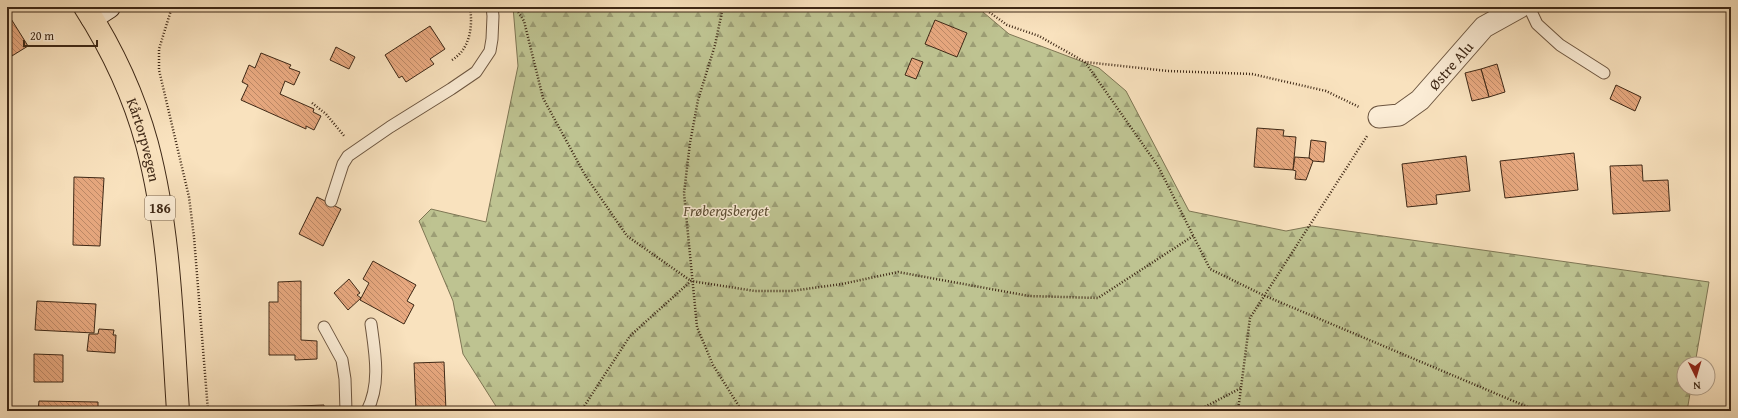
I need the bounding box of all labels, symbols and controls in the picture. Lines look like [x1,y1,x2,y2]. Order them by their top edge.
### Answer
scale bar [24,22,97,48]
text: 20 m [30,27,54,44]
street label: Østre Alu [1423,36,1478,94]
street label: Kårtorpvegen [122,95,166,184]
road number: 186 [145,196,175,220]
park label: Frøbergsberget [682,200,769,221]
north arrow [1676,356,1716,396]
text: N [1692,378,1701,394]

